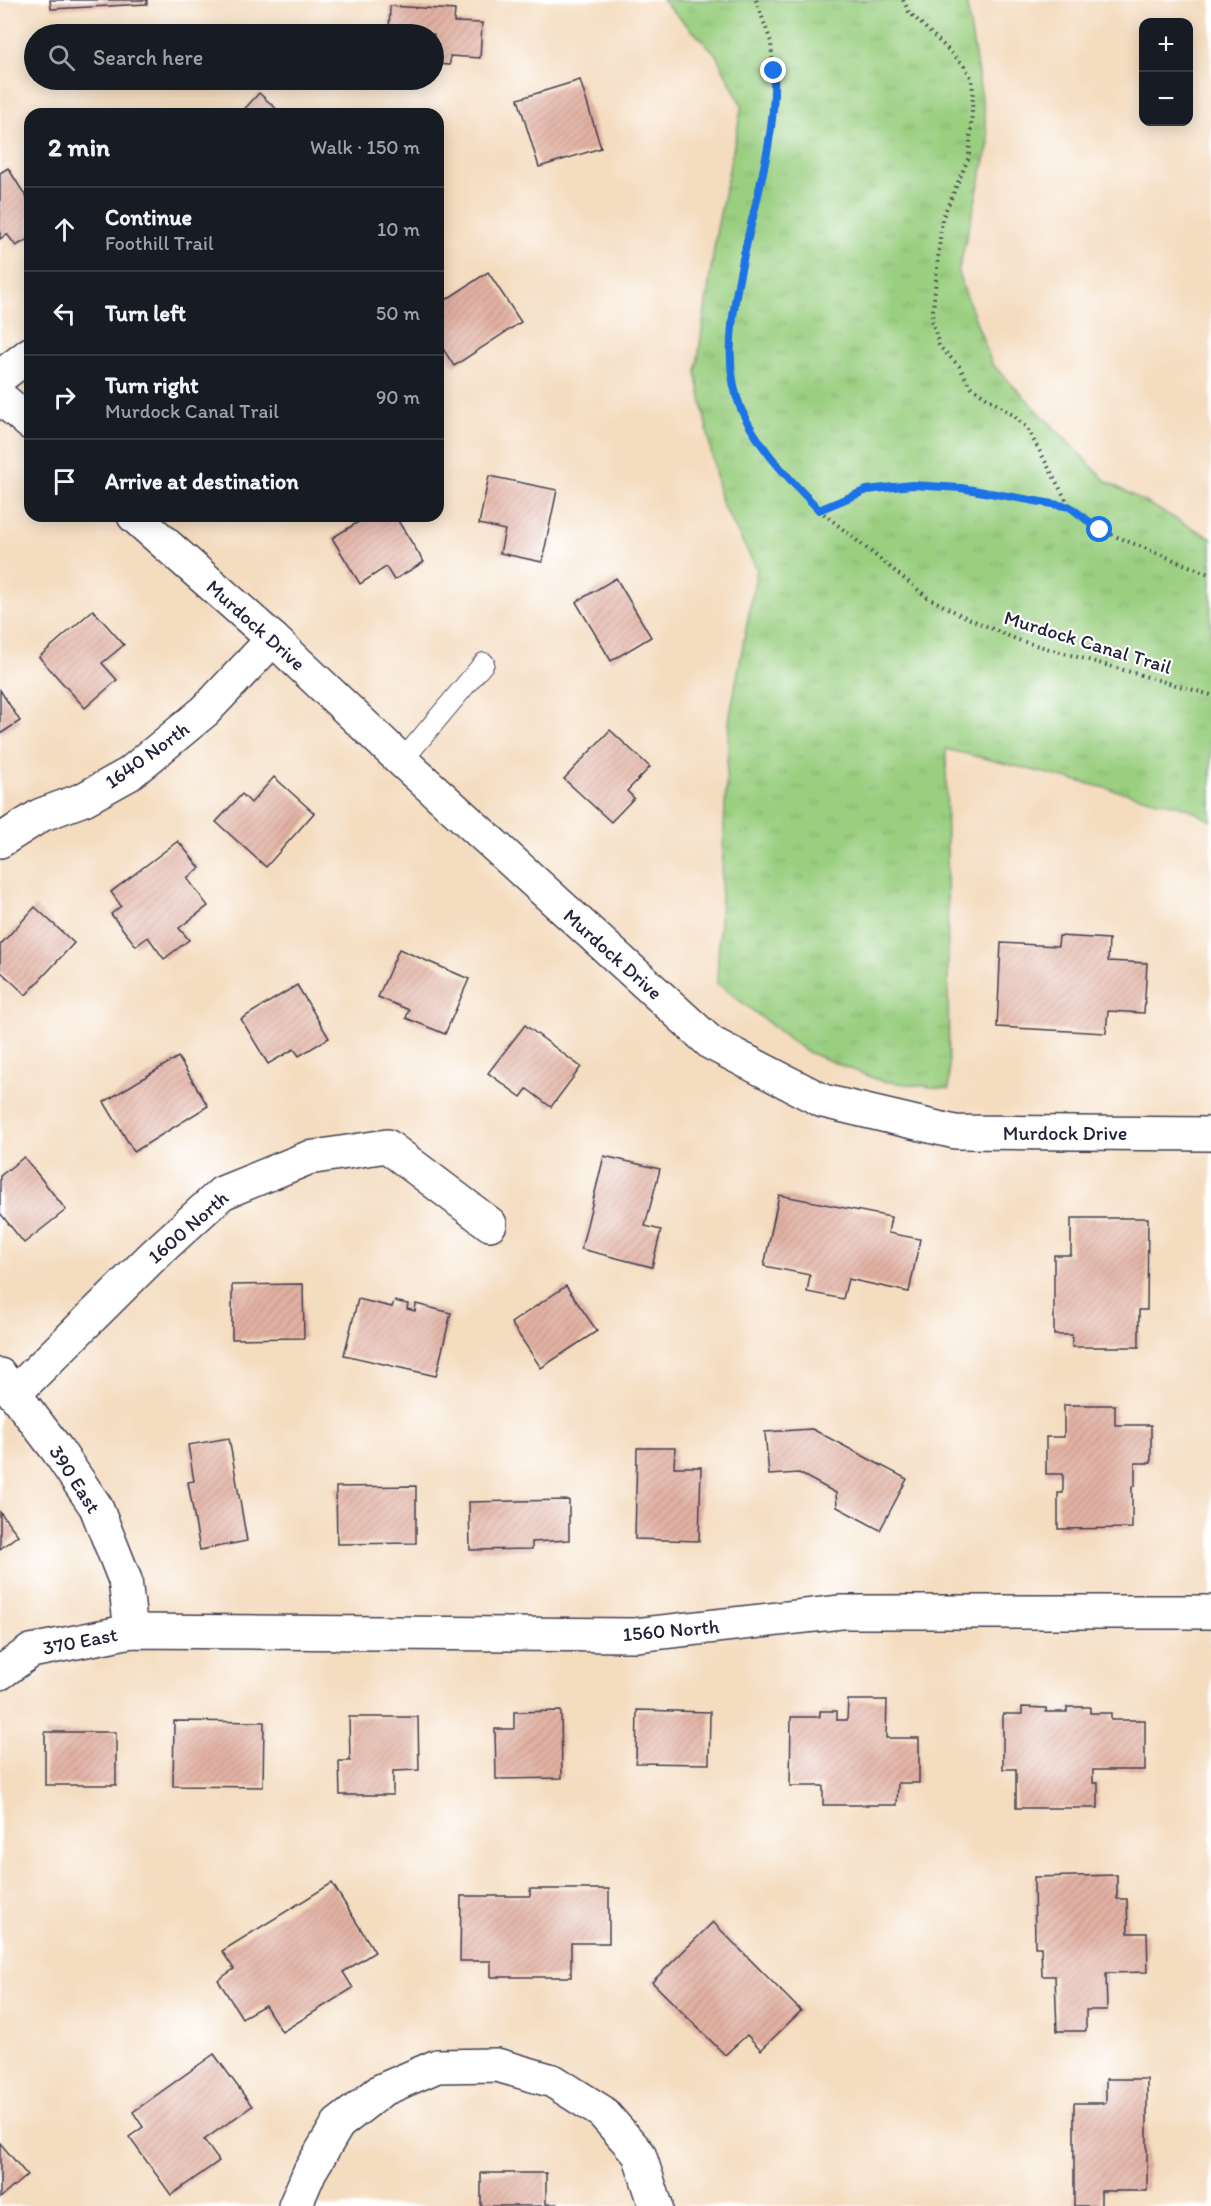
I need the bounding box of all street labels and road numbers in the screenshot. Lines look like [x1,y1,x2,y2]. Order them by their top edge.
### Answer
street label: Murdock Drive [202,574,310,676]
street label: Murdock Canal Trail [1001,605,1175,679]
street label: 1640 North [100,716,194,794]
street label: Murdock Drive [559,903,667,1005]
street label: Murdock Drive [1003,1121,1127,1145]
street label: 1600 North [143,1185,233,1268]
street label: 390 East [44,1441,106,1518]
street label: 1560 North [622,1614,721,1646]
street label: 370 East [41,1622,120,1660]

